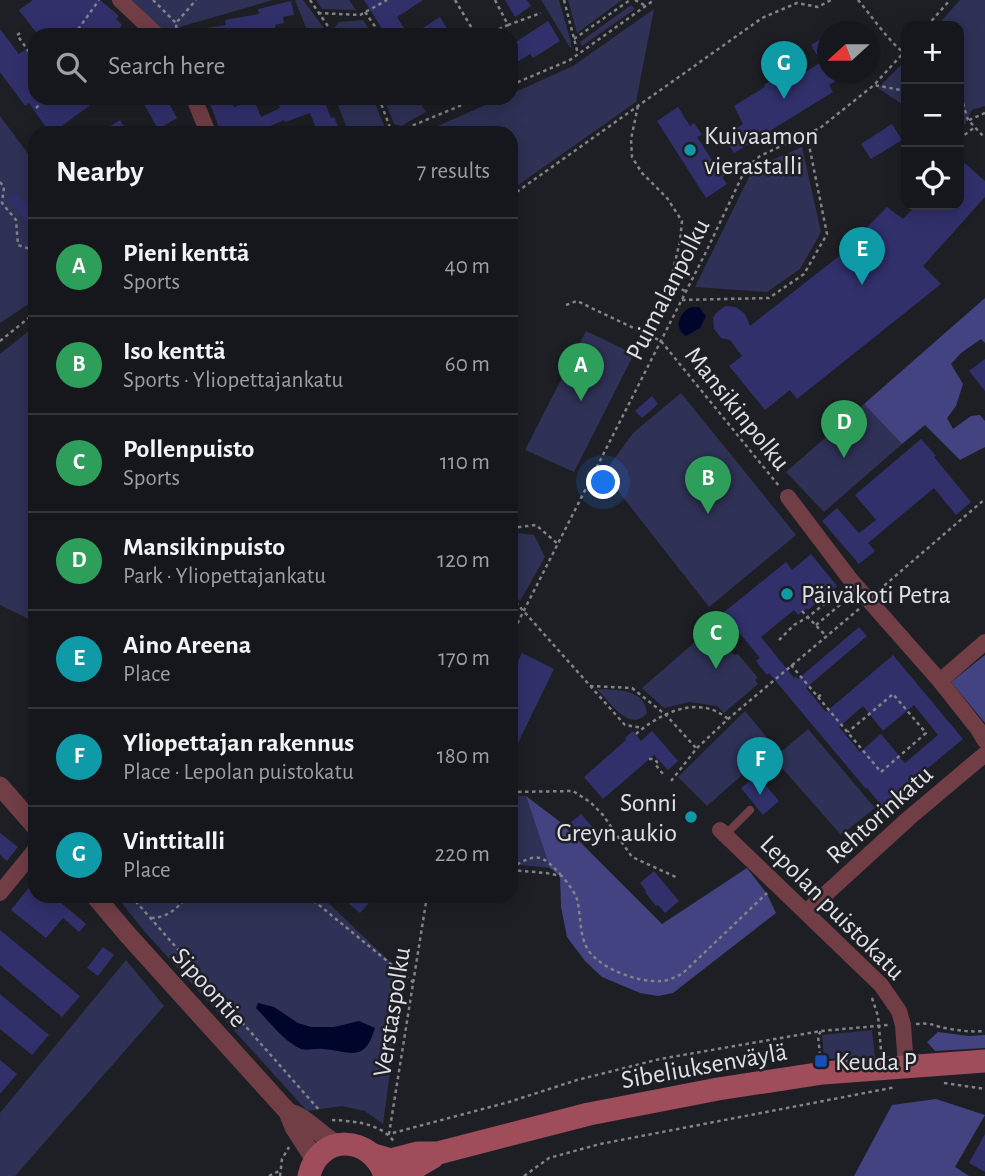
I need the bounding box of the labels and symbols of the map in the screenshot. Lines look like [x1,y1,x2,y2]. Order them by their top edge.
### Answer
north arrow [817,21,880,84]
pin: G [761,41,807,99]
place label: Kuivaamon vierastalli [704,123,818,179]
marker: Kuivaamon vierastalli [682,142,698,158]
street label: Puimalanpolku [621,215,715,364]
pin: E [839,227,885,285]
street label: Mansikinpolku [680,342,795,475]
pin: A [558,343,604,401]
pin: D [821,400,867,458]
pin: B [685,456,731,514]
your location [586,465,620,499]
place label: Päiväkoti Petra [801,582,951,608]
marker: Päiväkoti Petra [779,586,795,602]
pin: C [693,611,739,669]
pin: F [737,737,783,795]
street label: Rehtorinkatu [822,761,938,869]
place label: Sonni Greyn aukio [557,790,677,846]
marker: Sonni Greyn aukio [683,809,699,825]
street label: Lepolan puistokatu [755,831,909,985]
street label: Sipoontie [167,943,251,1032]
street label: Verstaspolku [369,945,415,1079]
street label: Sibeliuksenväylä [619,1039,789,1093]
place label: Keuda P [835,1049,917,1075]
marker: Keuda P [813,1053,829,1069]

